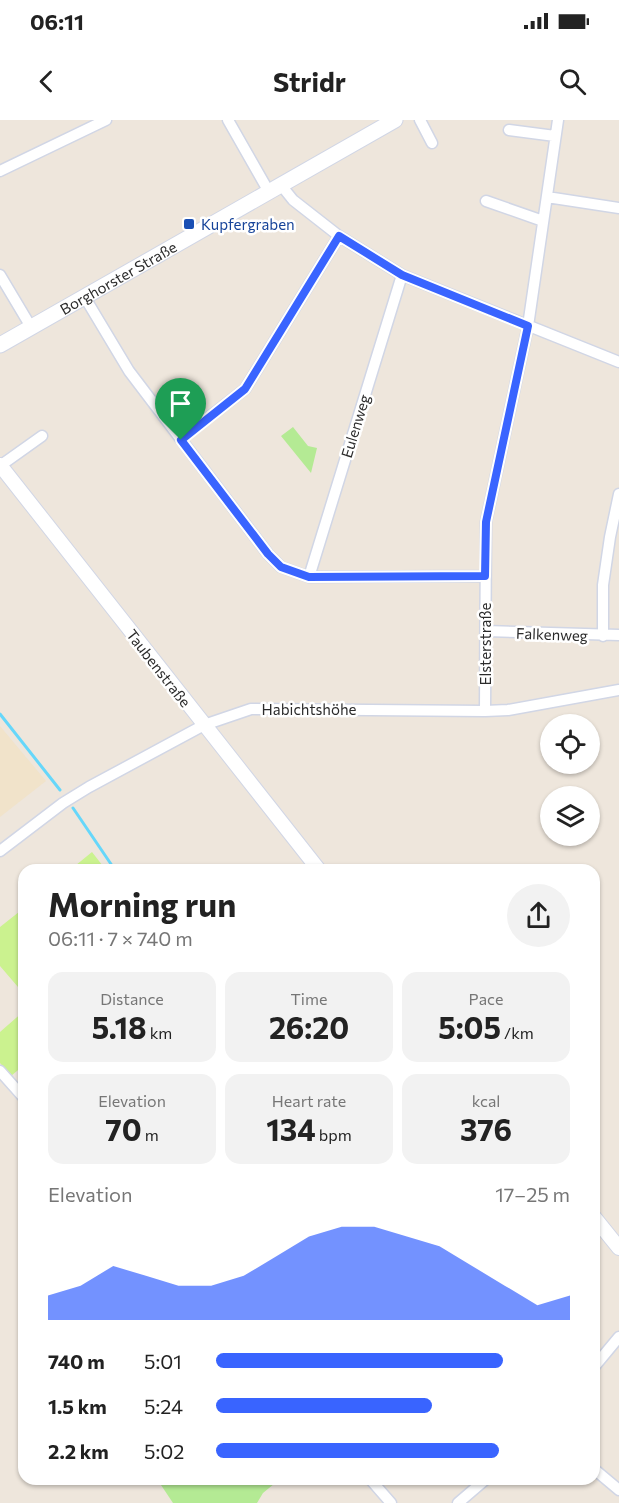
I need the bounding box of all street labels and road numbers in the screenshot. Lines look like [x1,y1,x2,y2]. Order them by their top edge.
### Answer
street label: Borghorster Straße [57,237,180,318]
street label: Eulenweg [337,392,373,460]
street label: Elsterstraße [476,603,494,685]
street label: Falkenweg [516,624,588,644]
street label: Taubenstraße [123,626,195,710]
street label: Habichtshöhe [262,700,357,718]

